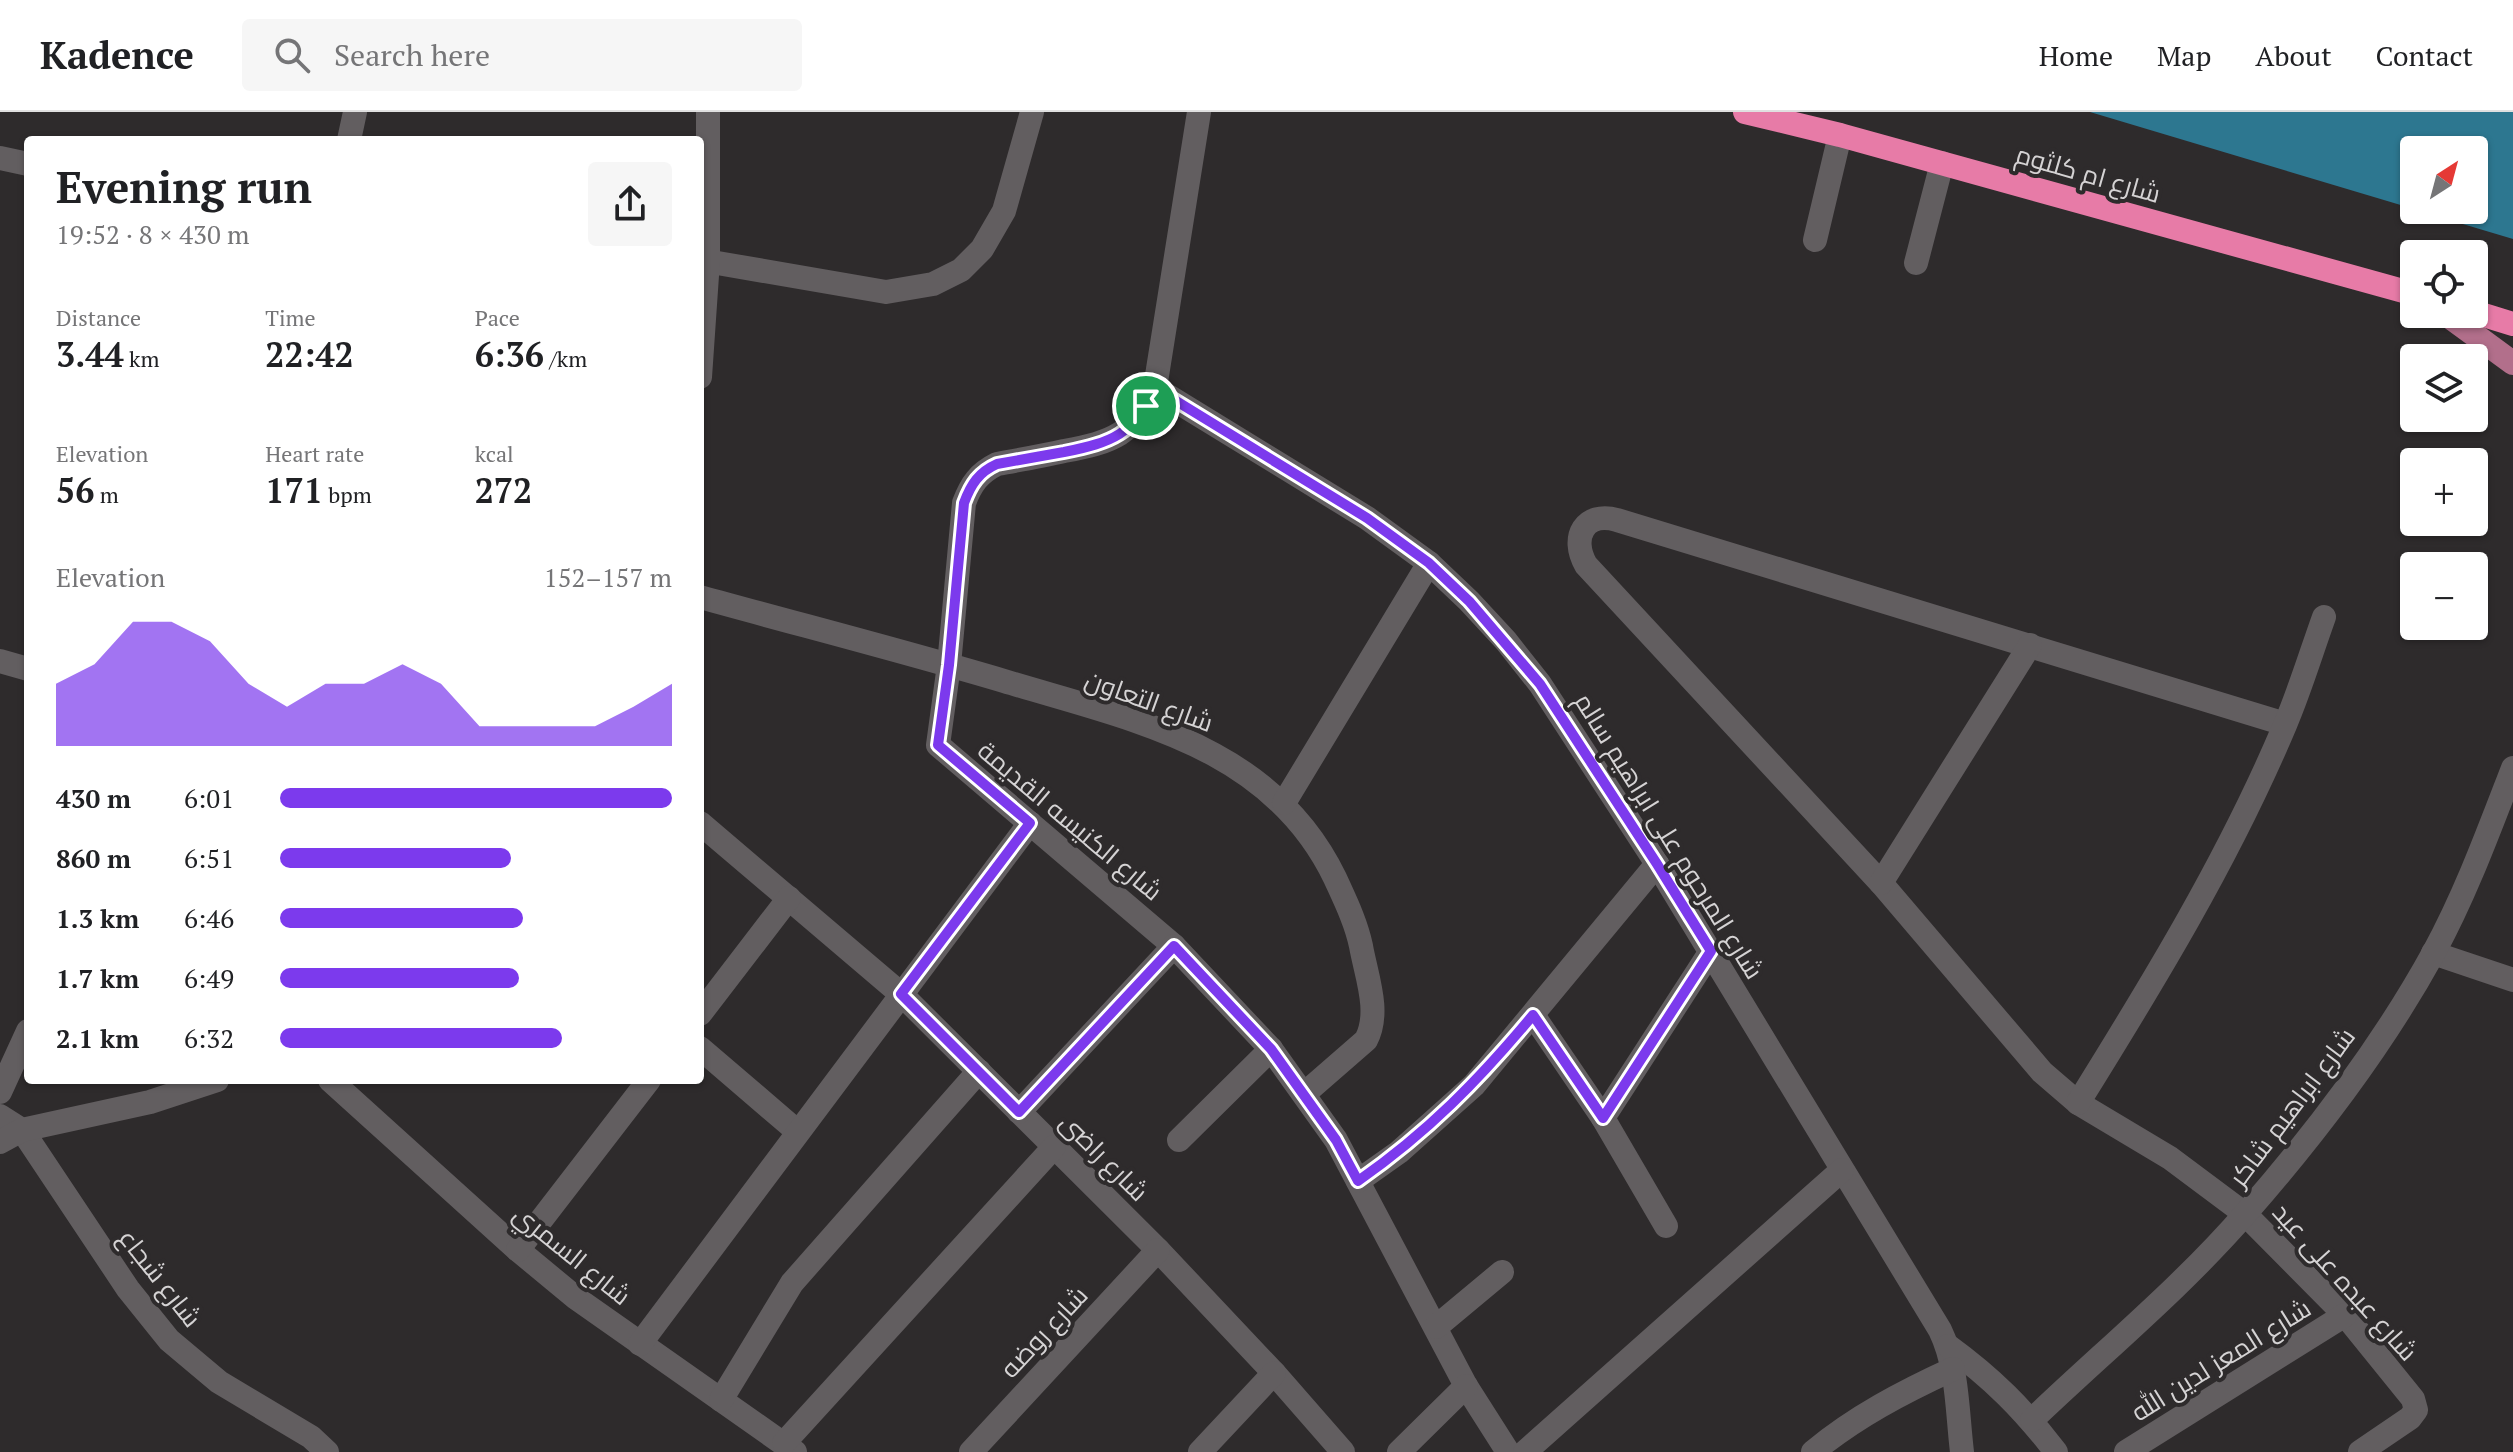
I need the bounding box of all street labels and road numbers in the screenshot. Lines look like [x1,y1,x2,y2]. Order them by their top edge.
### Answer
street label: شارع ام كلثوم [2011,136,2165,212]
street label: شارع التعاون [1080,661,1218,740]
street label: شارع المرحوم على ابراهيم سالم [1566,686,1772,986]
street label: شارع الكنيسه القديمة [971,733,1170,908]
street label: شارع ابراهيم شاكر [2219,1020,2364,1195]
street label: شارع راضى [1052,1105,1156,1209]
street label: شارع عبده على عيد [2265,1195,2426,1368]
street label: شارع السمري [504,1196,638,1315]
street label: شارع شجاع [111,1221,210,1334]
street label: شارع روضه [992,1278,1095,1385]
street label: شارع المعز لدين الله [2124,1290,2317,1429]

